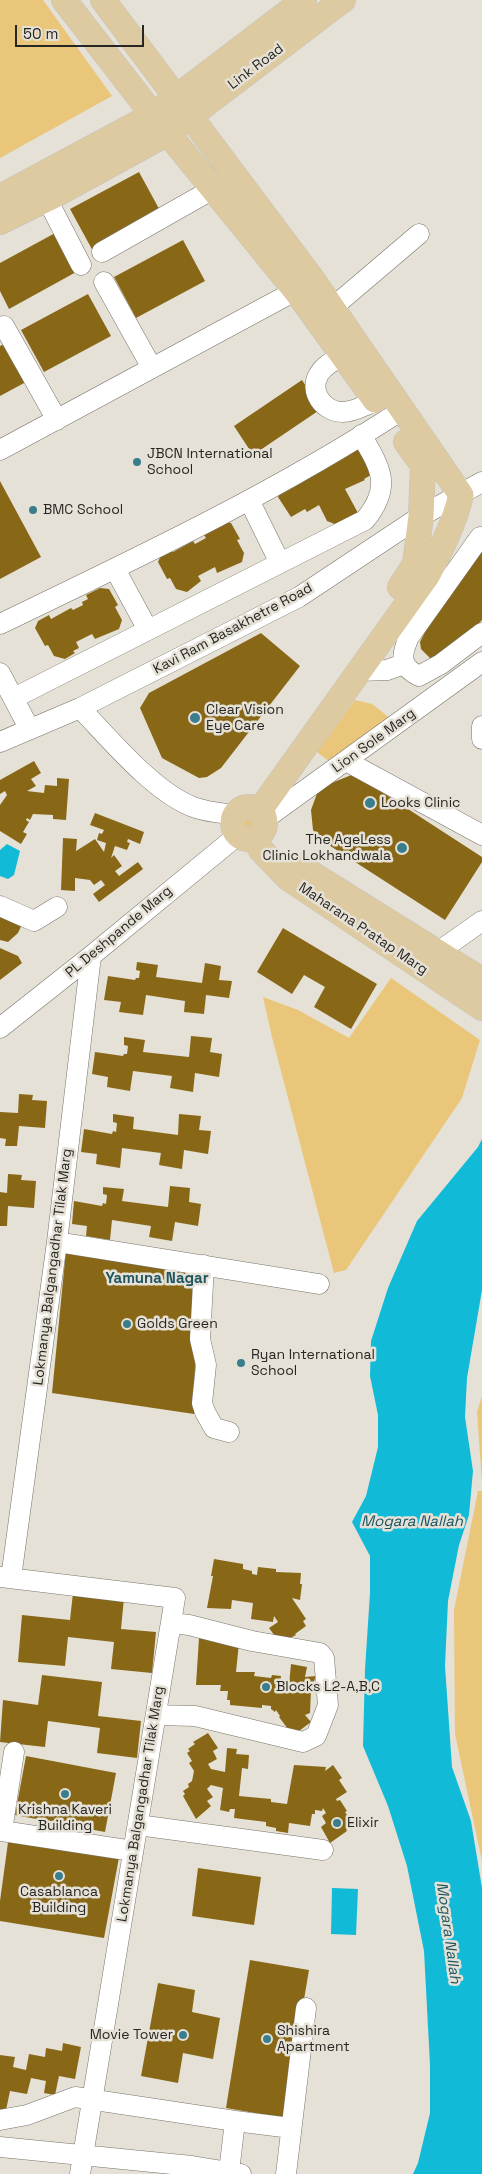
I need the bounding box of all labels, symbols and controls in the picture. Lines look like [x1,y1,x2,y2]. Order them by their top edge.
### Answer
scale bar [18,15,146,47]
text: 50 m [23,24,58,43]
street label: Link Road [225,41,287,93]
place label: JBCN International School [147,446,273,478]
marker: JBCN International School [131,456,143,468]
place label: BMC School [43,502,123,518]
marker: BMC School [27,504,39,516]
street label: Kavi Ram Basakhetre Road [151,580,315,678]
place label: Clear Vision Eye Care [206,702,284,734]
street label: Lion Sole Marg [329,705,419,777]
marker: Clear Vision Eye Care [188,711,202,725]
place label: Looks Clinic [381,795,460,811]
marker: Looks Clinic [363,796,377,810]
place label: The AgeLess Clinic Lokhandwala [263,832,391,864]
marker: The AgeLess Clinic Lokhandwala [395,841,409,855]
street label: Maharana Pratap Marg [295,879,431,979]
street label: PL Deshpande Marg [62,883,176,981]
street label: Lokmanya Balgangadhar Tilak Marg [30,1148,76,1386]
district label: Yamuna Nagar [105,1270,209,1288]
place label: Golds Green [137,1316,218,1332]
marker: Golds Green [121,1318,133,1330]
place label: Ryan International School [251,1347,375,1380]
marker: Ryan International School [235,1357,247,1369]
water label: Mogara Nallah [361,1513,463,1531]
place label: Blocks L2-A,B,C [276,1679,380,1695]
marker: Blocks L2-A,B,C [260,1681,272,1693]
street label: Lokmanya Balgangadhar Tilak Marg [114,1685,168,1923]
marker: Krishna Kaveri Building [59,1788,71,1800]
place label: Krishna Kaveri Building [18,1802,112,1834]
place label: Elixir [347,1815,379,1831]
marker: Elixir [331,1817,343,1829]
marker: Casablanca Building [53,1870,65,1882]
water label: Mogara Nallah [432,1881,464,1985]
place label: Casablanca Building [20,1884,98,1916]
place label: Shishira Apartment [277,2023,350,2056]
place label: Movie Tower [90,2027,173,2043]
marker: Movie Tower [177,2029,189,2041]
marker: Shishira Apartment [261,2033,273,2045]

